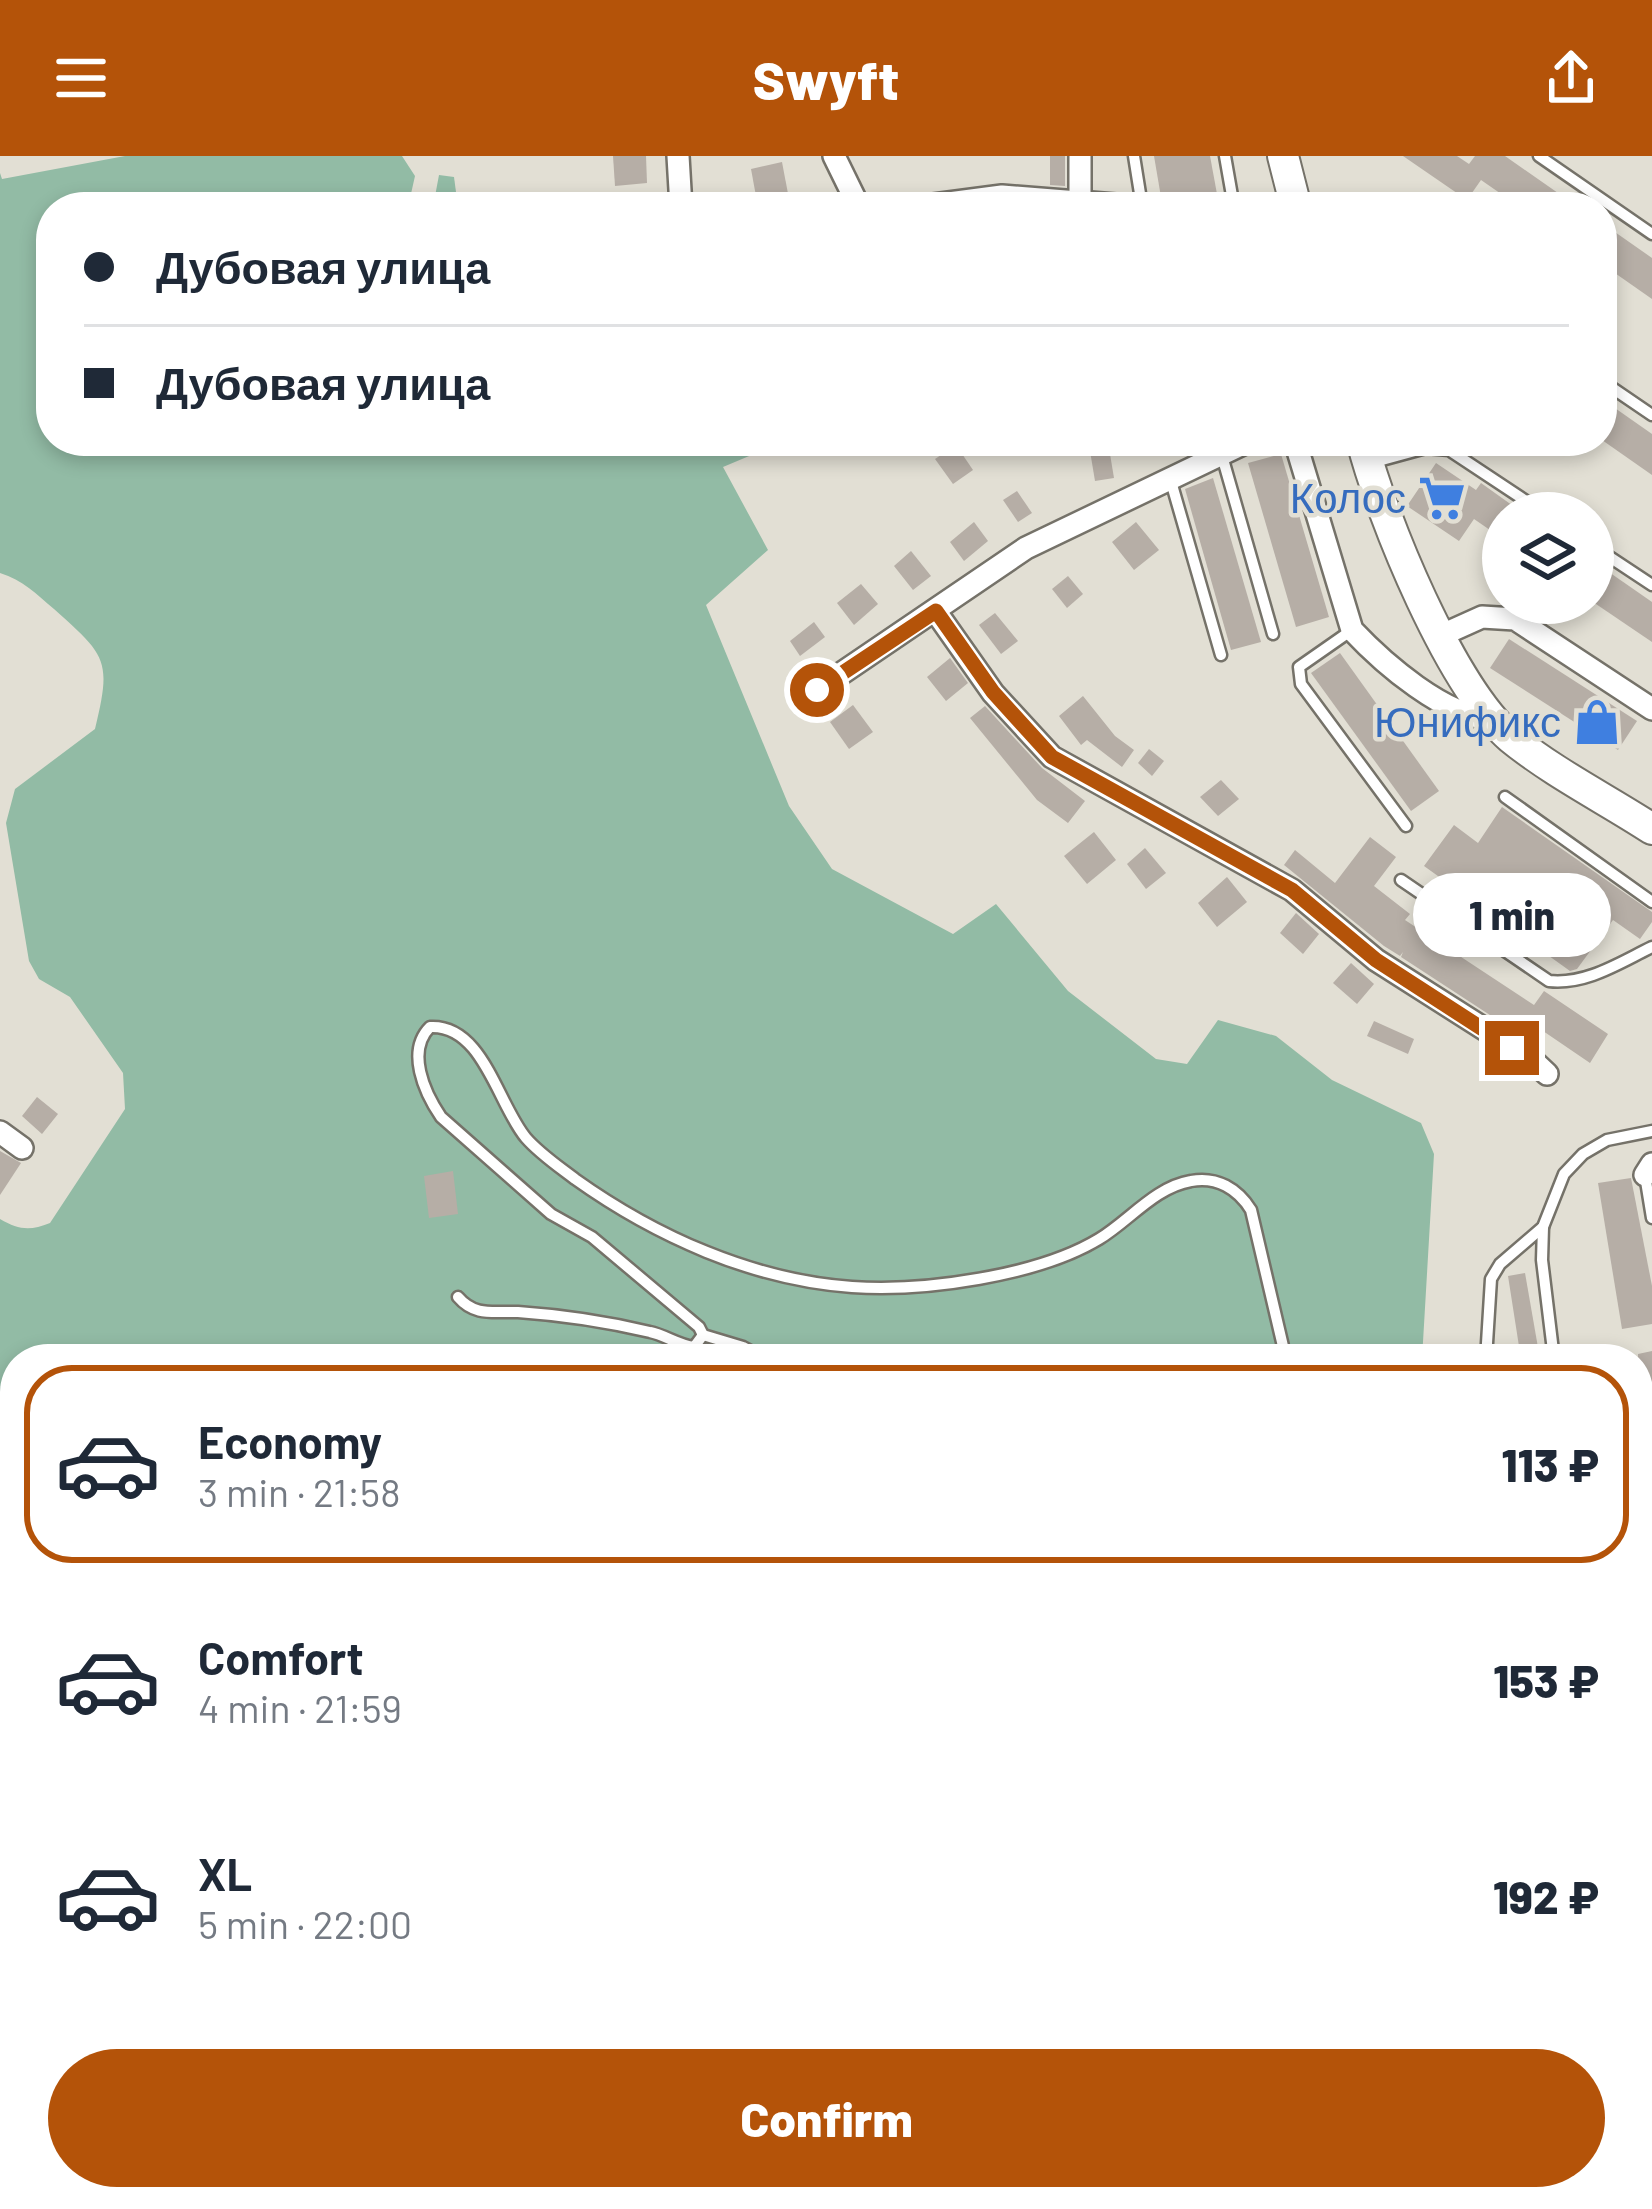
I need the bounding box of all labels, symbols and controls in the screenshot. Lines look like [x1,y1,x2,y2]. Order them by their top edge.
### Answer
icon: menu [48,45,114,111]
icon: share [1538,45,1604,111]
text: Swyft [753,46,899,111]
text: Дубовая улица [156,239,490,293]
text: Дубовая улица [156,355,490,409]
place label: Колос [1290,471,1406,521]
supermarket icon: Колос [1417,473,1467,523]
map controls [1482,492,1614,624]
button: layers [1482,492,1614,624]
route start [790,663,844,717]
place label: Юнификс [1374,695,1561,746]
shop icon: Юнификс [1572,697,1622,747]
callout: 1 min [1413,874,1611,958]
text: 1 min [1469,891,1555,938]
route end [1485,1021,1539,1075]
icon: car [54,1410,162,1518]
text: Economy [198,1414,382,1468]
text: 113 ₽ [1501,1437,1599,1491]
text: 3 min · 21:58 [198,1468,401,1515]
icon: car [54,1626,162,1734]
text: Comfort [198,1630,364,1684]
text: 153 ₽ [1493,1653,1599,1707]
text: 4 min · 21:59 [198,1684,402,1731]
icon: car [54,1842,162,1950]
text: XL [198,1846,252,1900]
text: 192 ₽ [1493,1869,1599,1923]
text: 5 min · 22:00 [198,1900,412,1947]
button: Confirm [48,2049,1605,2187]

